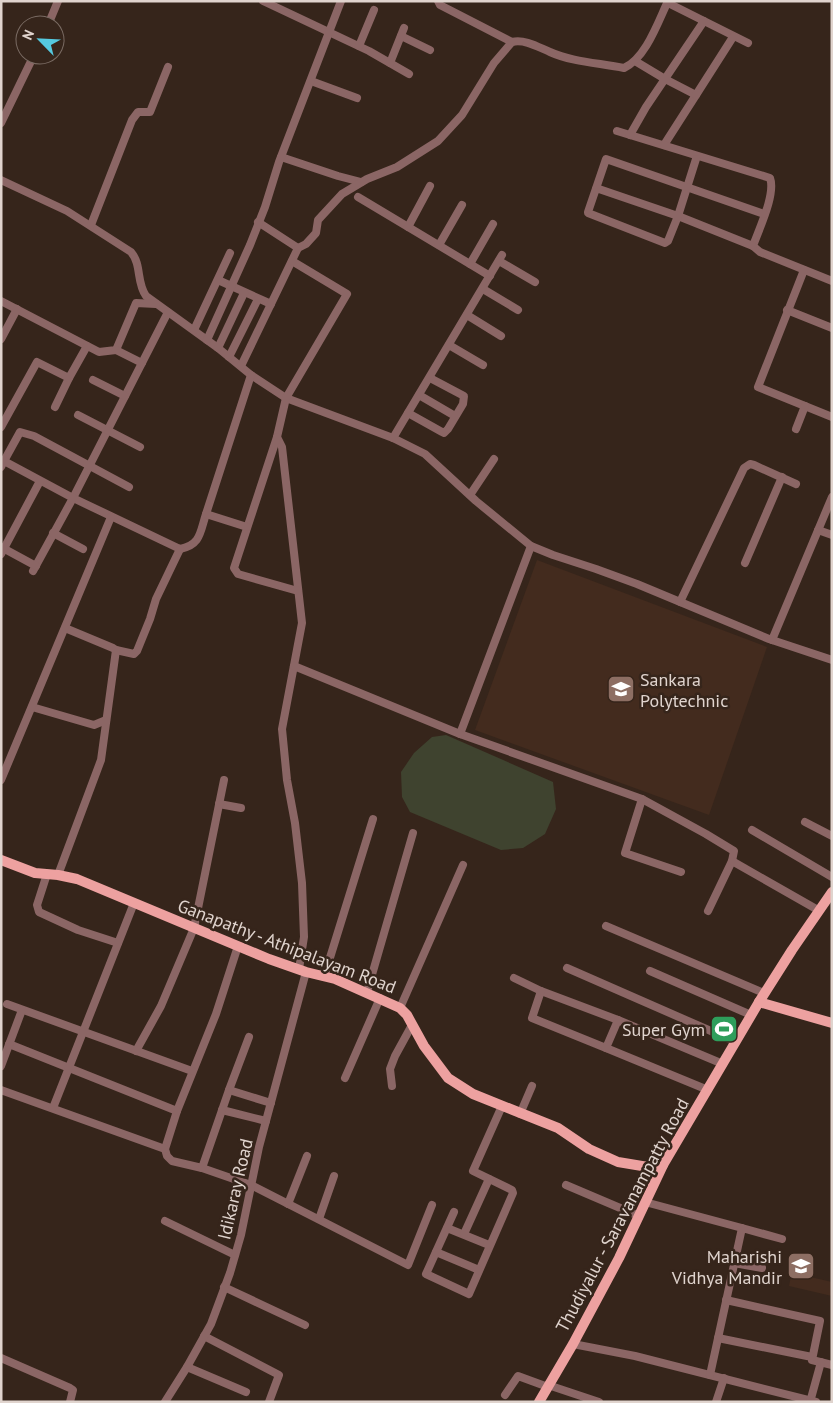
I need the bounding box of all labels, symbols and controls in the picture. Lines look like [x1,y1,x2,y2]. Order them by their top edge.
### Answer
north arrow [15,15,65,65]
text: N [18,27,38,43]
place label: Sankara Polytechnic [640,668,728,712]
school or university icon: Sankara Polytechnic [606,674,636,704]
street label: Ganapathy - Athipalayam Road [174,894,400,998]
sports icon: Super Gym [709,1014,739,1044]
place label: Super Gym [622,1018,705,1041]
street label: Thudiyalur - Saravanampatty Road [550,1094,694,1336]
street label: Idikaray Road [212,1136,258,1242]
place label: Maharishi Vidhya Mandir [671,1245,782,1289]
school or university icon: Maharishi Vidhya Mandir [786,1251,816,1281]

